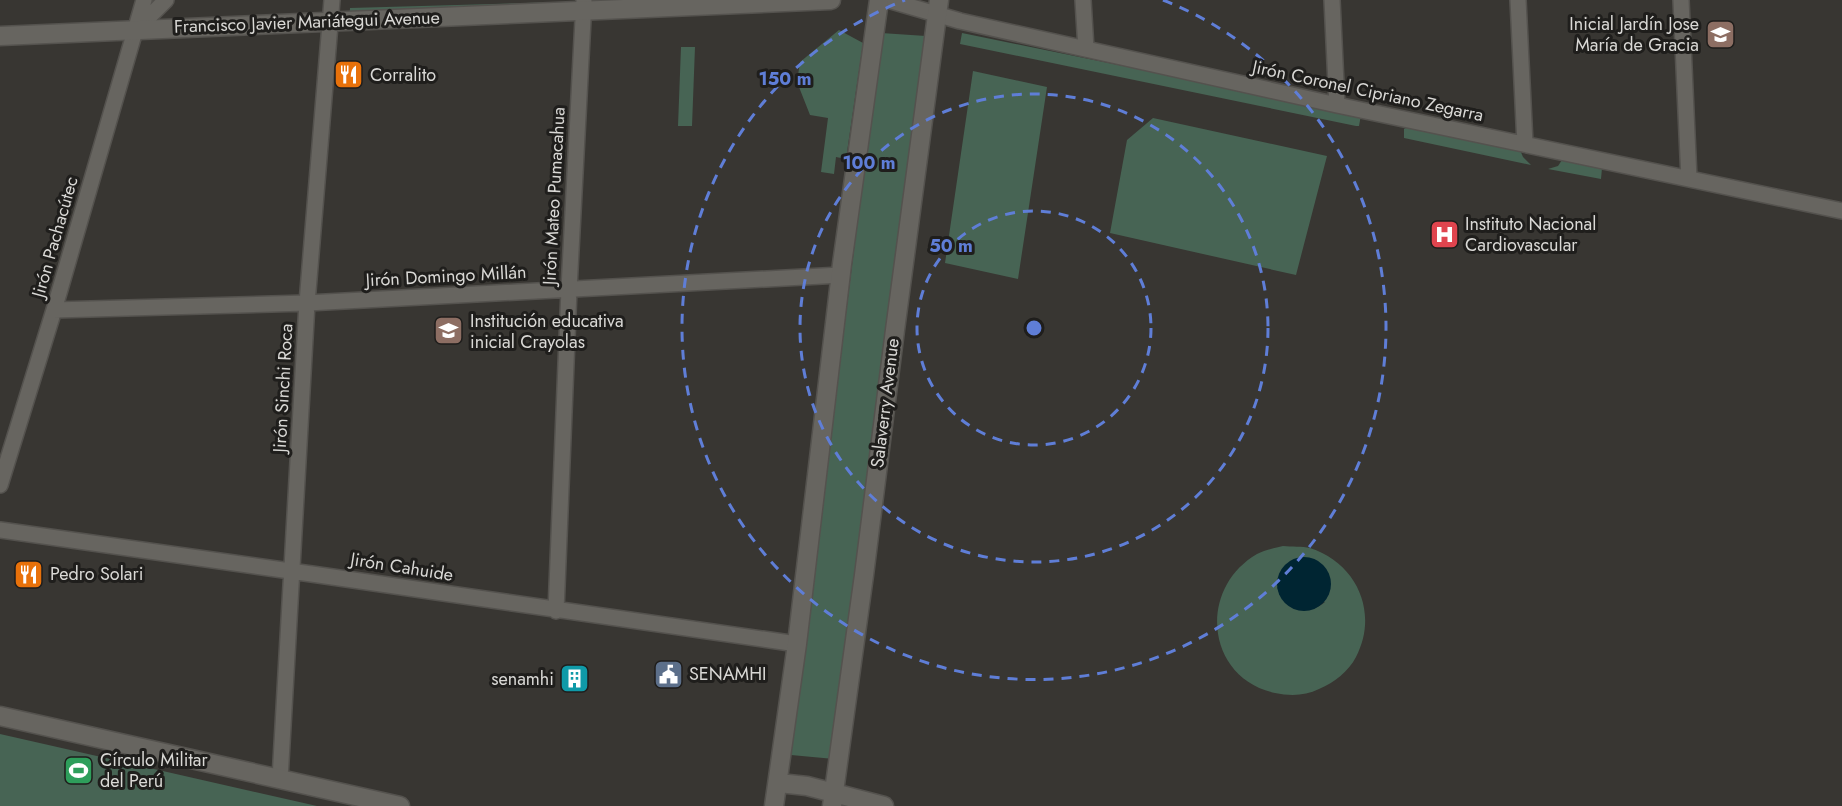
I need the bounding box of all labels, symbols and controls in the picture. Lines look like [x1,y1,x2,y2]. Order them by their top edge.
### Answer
street label: Francisco Javier Mariátegui Avenue [174,4,440,40]
place label: Inicial Jardín Jose María de Gracia [1569,11,1699,58]
school or university icon: Inicial Jardín Jose María de Gracia [1704,18,1736,50]
street label: Jirón Coronel Cipriano Zegarra [1248,53,1486,128]
restaurant icon: Corralito [333,59,365,91]
place label: Corralito [370,62,436,88]
text: 150 m [759,66,811,92]
street label: Jirón Mateo Pumacahua [536,106,572,288]
text: 100 m [842,150,896,176]
street label: Jirón Pachacútec [25,174,85,302]
place label: Instituto Nacional Cardiovascular [1465,211,1596,258]
hospital icon: Instituto Nacional Cardiovascular [1428,218,1460,250]
text: 50 m [929,233,973,259]
street label: Jirón Domingo Millán [363,259,527,293]
place label: Institución educativa inicial Crayolas [470,308,624,355]
school or university icon: Institución educativa inicial Crayolas [433,315,465,347]
centre of rings [1024,318,1044,338]
street label: Jirón Sinchi Roca [267,323,299,455]
street label: Salaverry Avenue [864,337,906,469]
street label: Jirón Cahuide [347,546,455,588]
restaurant icon: Pedro Solari [13,558,45,590]
place label: Pedro Solari [50,561,143,587]
public building icon: SENAMHI [652,658,684,690]
place label: SENAMHI [689,661,766,687]
building icon: senamhi [559,663,591,695]
place label: senamhi [491,666,554,692]
place label: Círculo Militar del Perú [100,747,208,794]
sports icon: Círculo Militar del Perú [63,754,95,786]

